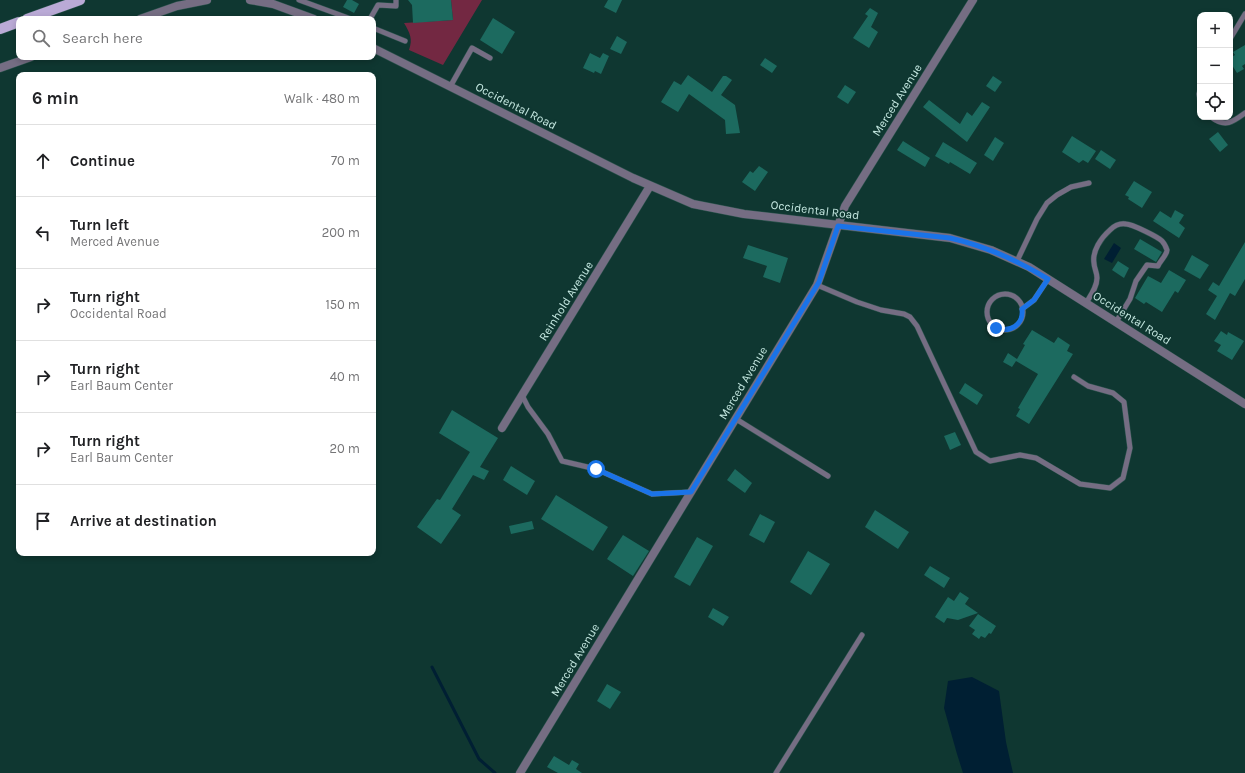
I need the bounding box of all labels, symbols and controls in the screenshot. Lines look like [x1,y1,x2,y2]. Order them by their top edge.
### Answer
map controls [1197,12,1233,120]
button: + [1197,12,1233,48]
search box [16,16,376,60]
icon: search [30,27,52,49]
text: Search here [62,29,143,47]
button: − [1197,48,1233,84]
street label: Merced Avenue [869,61,925,139]
street label: Occidental Road [473,80,559,132]
button: locate [1197,84,1233,120]
text: 6 min [32,88,79,108]
text: Walk · 480 m [284,91,360,106]
icon: ahead [32,150,54,172]
text: Continue [70,152,135,170]
text: 70 m [331,153,360,168]
street label: Occidental Road [770,198,860,222]
text: Turn left [70,216,129,234]
icon: left [32,222,54,244]
text: 200 m [322,225,360,240]
text: Merced Avenue [70,234,159,249]
street label: Reinhold Avenue [536,259,596,343]
text: Turn right [70,288,140,306]
street label: Occidental Road [1090,288,1174,348]
icon: right [32,294,54,316]
text: 150 m [325,297,360,312]
text: Occidental Road [70,306,167,321]
route end [987,319,1005,337]
street label: Merced Avenue [716,344,770,422]
text: Turn right [70,360,140,378]
icon: right [32,366,54,388]
text: 40 m [330,369,360,384]
text: Earl Baum Center [70,378,173,393]
text: Turn right [70,432,140,450]
icon: right [32,438,54,460]
text: 20 m [330,441,360,456]
text: Earl Baum Center [70,450,173,465]
route start [587,460,605,478]
icon: arrive [32,510,54,532]
text: Arrive at destination [70,512,217,530]
street label: Merced Avenue [548,621,602,699]

